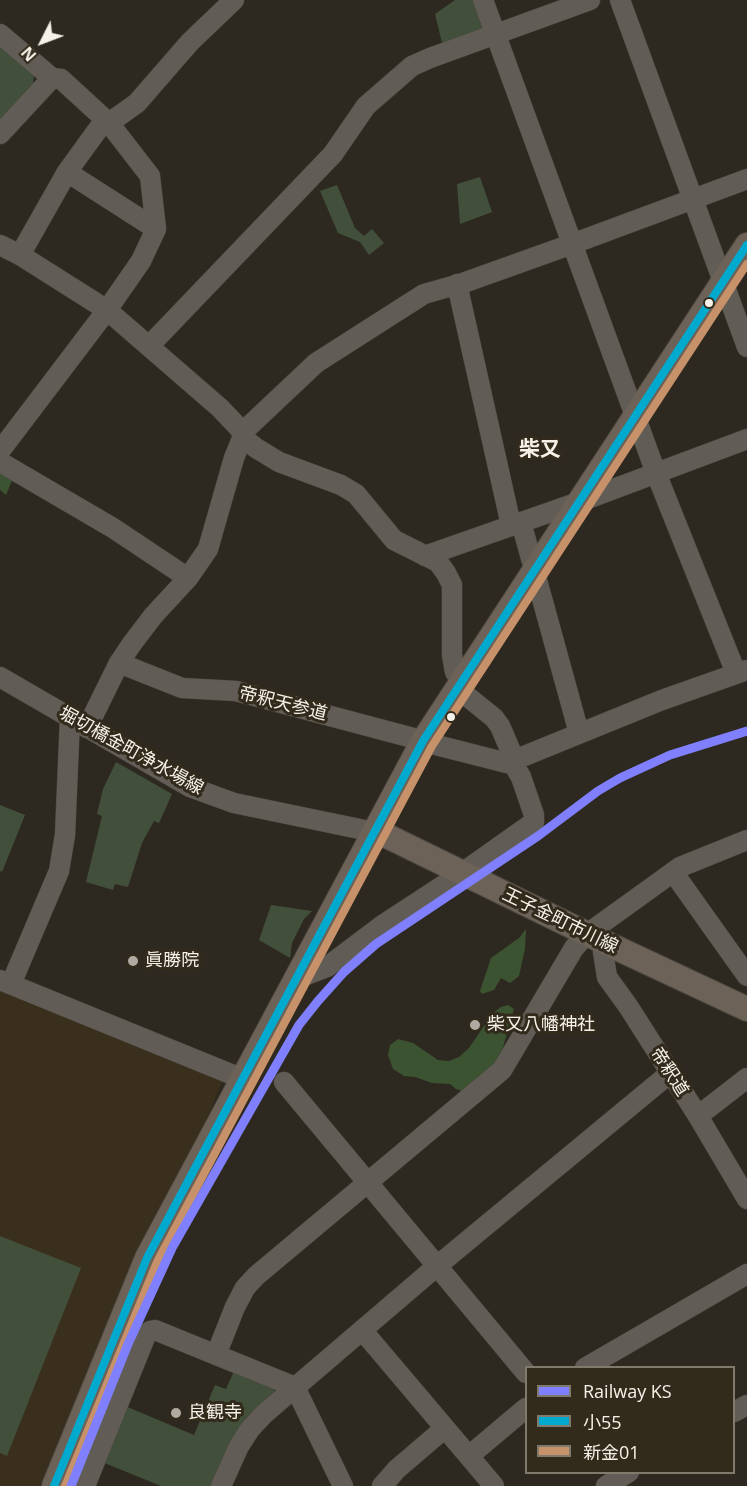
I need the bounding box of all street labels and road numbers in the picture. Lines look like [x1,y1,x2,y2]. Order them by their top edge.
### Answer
street label: 帝釈天参道 [237,683,329,725]
street label: 堀切橋金町浄水場線 [55,702,207,800]
street label: 王子金町市川線 [499,884,621,958]
street label: 帝釈道 [645,1043,693,1101]

